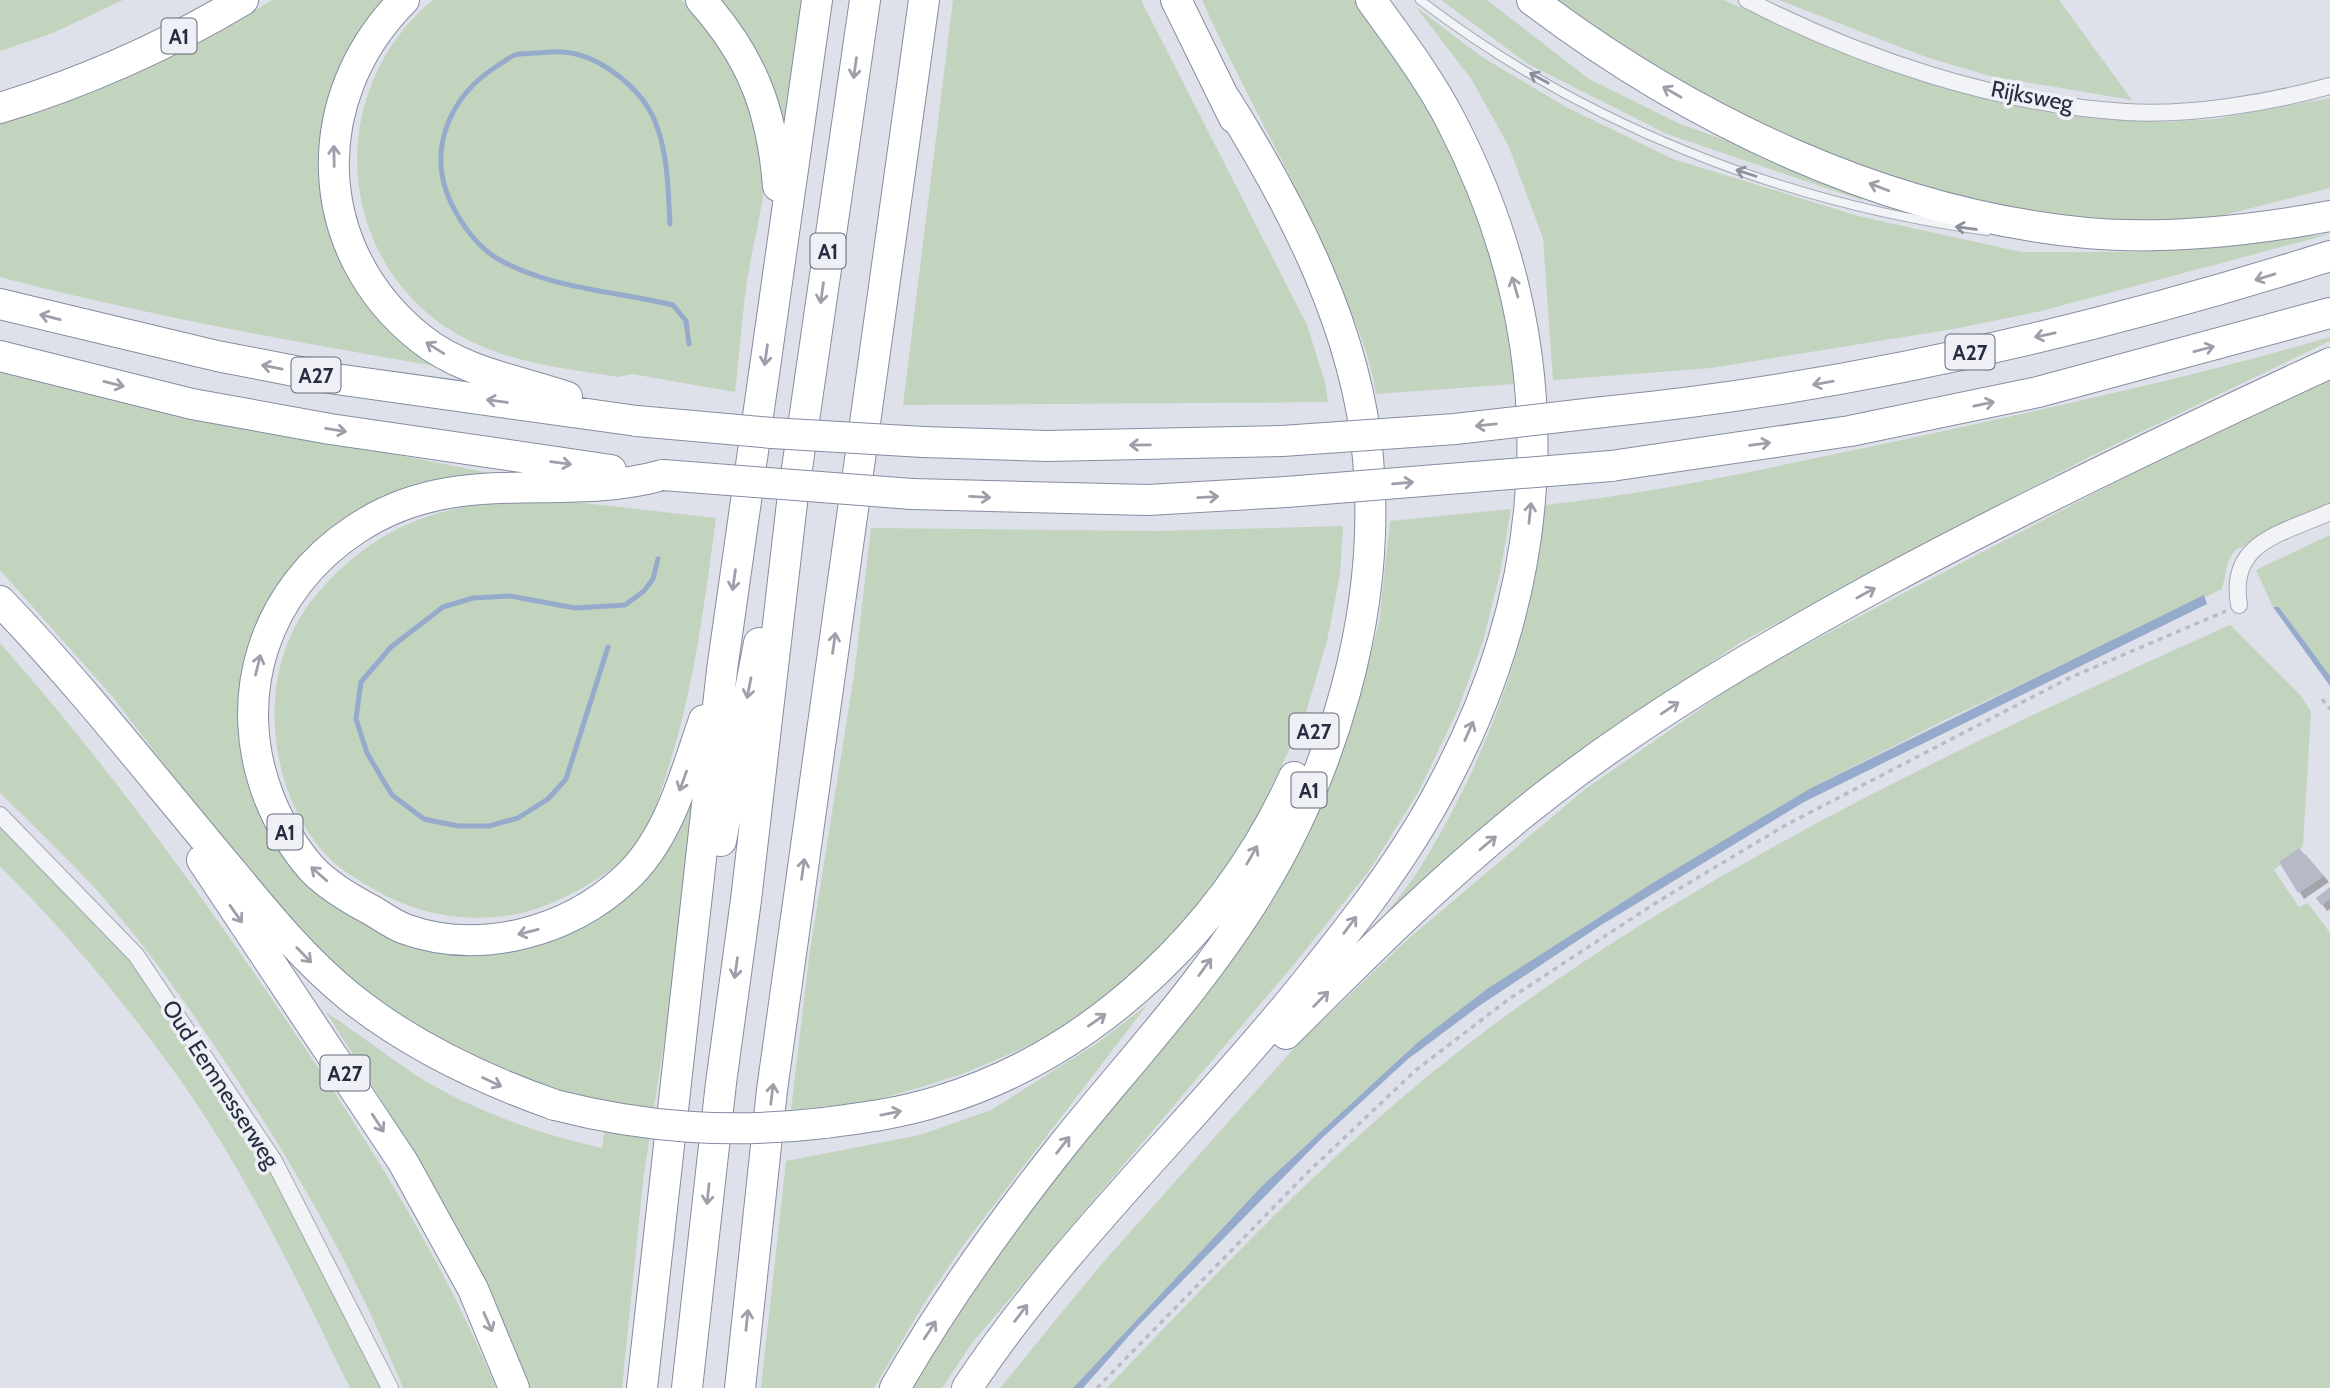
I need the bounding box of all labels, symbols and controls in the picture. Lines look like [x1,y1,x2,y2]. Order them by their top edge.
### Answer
road number: A1 [162,19,196,54]
one-way arrow [848,56,861,78]
one-way arrow [1530,71,1550,85]
street label: Rijksweg [1989,74,2076,118]
one-way arrow [1662,85,1682,99]
one-way arrow [327,145,341,168]
one-way arrow [1735,166,1757,178]
one-way arrow [1868,180,1890,192]
one-way arrow [1955,222,1978,235]
road number: A1 [810,233,846,268]
one-way arrow [2254,271,2276,284]
one-way arrow [1508,276,1521,298]
one-way arrow [815,281,828,304]
one-way arrow [39,310,62,323]
one-way arrow [2034,329,2057,343]
road number: A27 [1946,334,1994,370]
one-way arrow [426,340,446,354]
one-way arrow [2192,342,2215,355]
one-way arrow [759,343,772,365]
road number: A27 [292,358,340,392]
one-way arrow [261,359,284,373]
one-way arrow [1812,377,1835,390]
one-way arrow [102,378,125,391]
one-way arrow [486,395,509,408]
one-way arrow [1972,396,1995,410]
one-way arrow [1475,419,1498,432]
one-way arrow [324,424,347,437]
one-way arrow [1129,438,1152,452]
one-way arrow [1748,438,1771,451]
one-way arrow [550,457,572,470]
one-way arrow [1391,476,1414,489]
one-way arrow [1196,490,1219,503]
one-way arrow [968,491,991,504]
one-way arrow [1524,502,1537,525]
one-way arrow [728,568,741,591]
one-way arrow [1855,586,1876,599]
one-way arrow [828,632,841,655]
one-way arrow [252,654,265,677]
one-way arrow [742,676,755,699]
one-way arrow [1660,701,1679,715]
road number: A27 [1290,714,1338,748]
one-way arrow [1463,721,1476,743]
one-way arrow [676,769,688,791]
road number: A1 [1292,772,1326,808]
road number: A1 [268,814,302,850]
one-way arrow [1478,836,1496,851]
one-way arrow [1245,845,1259,865]
one-way arrow [797,858,810,880]
one-way arrow [311,865,328,882]
one-way arrow [229,904,243,924]
one-way arrow [1343,916,1358,935]
one-way arrow [517,926,540,939]
one-way arrow [296,947,313,964]
one-way arrow [730,956,743,979]
one-way arrow [1197,958,1212,977]
one-way arrow [1313,990,1330,1007]
street label: Oud Eemnesserweg [156,995,286,1174]
one-way arrow [1087,1013,1106,1027]
road number: A27 [320,1056,370,1090]
one-way arrow [481,1076,502,1089]
one-way arrow [765,1083,778,1106]
one-way arrow [879,1106,902,1119]
one-way arrow [371,1113,385,1132]
one-way arrow [1055,1137,1071,1155]
one-way arrow [702,1182,715,1204]
one-way arrow [1014,1304,1029,1323]
one-way arrow [741,1309,754,1332]
one-way arrow [482,1310,495,1332]
one-way arrow [923,1320,937,1340]

